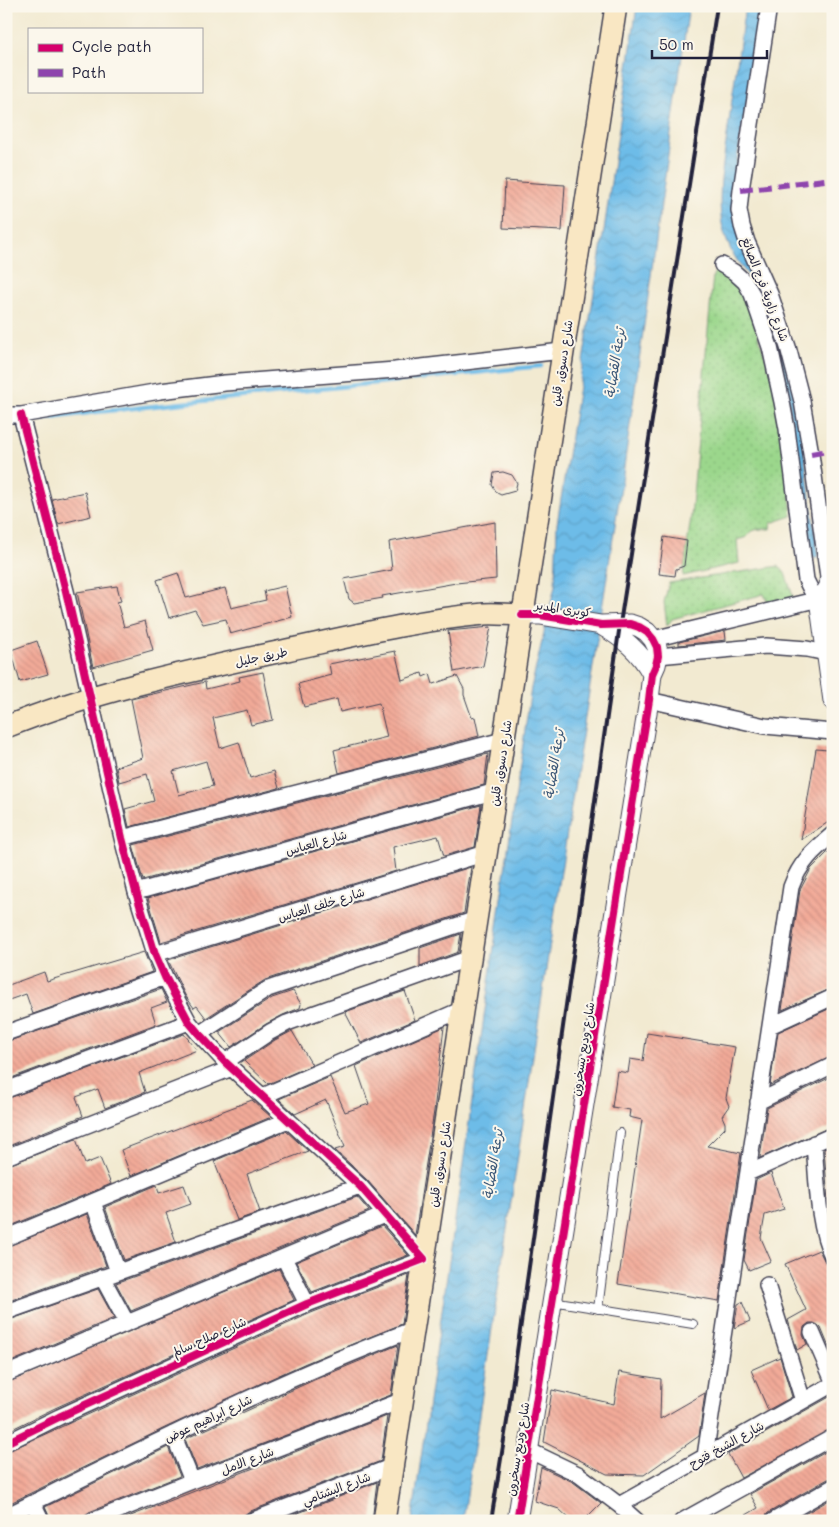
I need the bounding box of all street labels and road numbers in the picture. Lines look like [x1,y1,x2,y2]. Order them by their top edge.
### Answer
street label: شارع زاوية فرج الصائغ [737,234,793,344]
street label: شارع دسوق, قلين [546,319,578,408]
street label: كوبرى المدير [533,596,592,621]
street label: طريق جليل [233,643,289,670]
street label: شارع دسوق, قلين [485,719,517,808]
street label: شارع العباس [283,826,349,860]
street label: شارع خلف العباس [276,883,367,927]
street label: شارع وديع بسخرون [567,1001,599,1098]
street label: شارع دسوق, قلين [424,1120,456,1209]
street label: شارع صلاح سالم [169,1313,250,1362]
street label: شارع ابراهيم عوض [161,1391,255,1447]
street label: شارع وديع بسخرون [502,1401,534,1498]
street label: شارع الشيخ فتوح [686,1417,767,1473]
street label: شارع الامل [218,1443,277,1479]
street label: شارع البشتامي [300,1468,374,1512]

